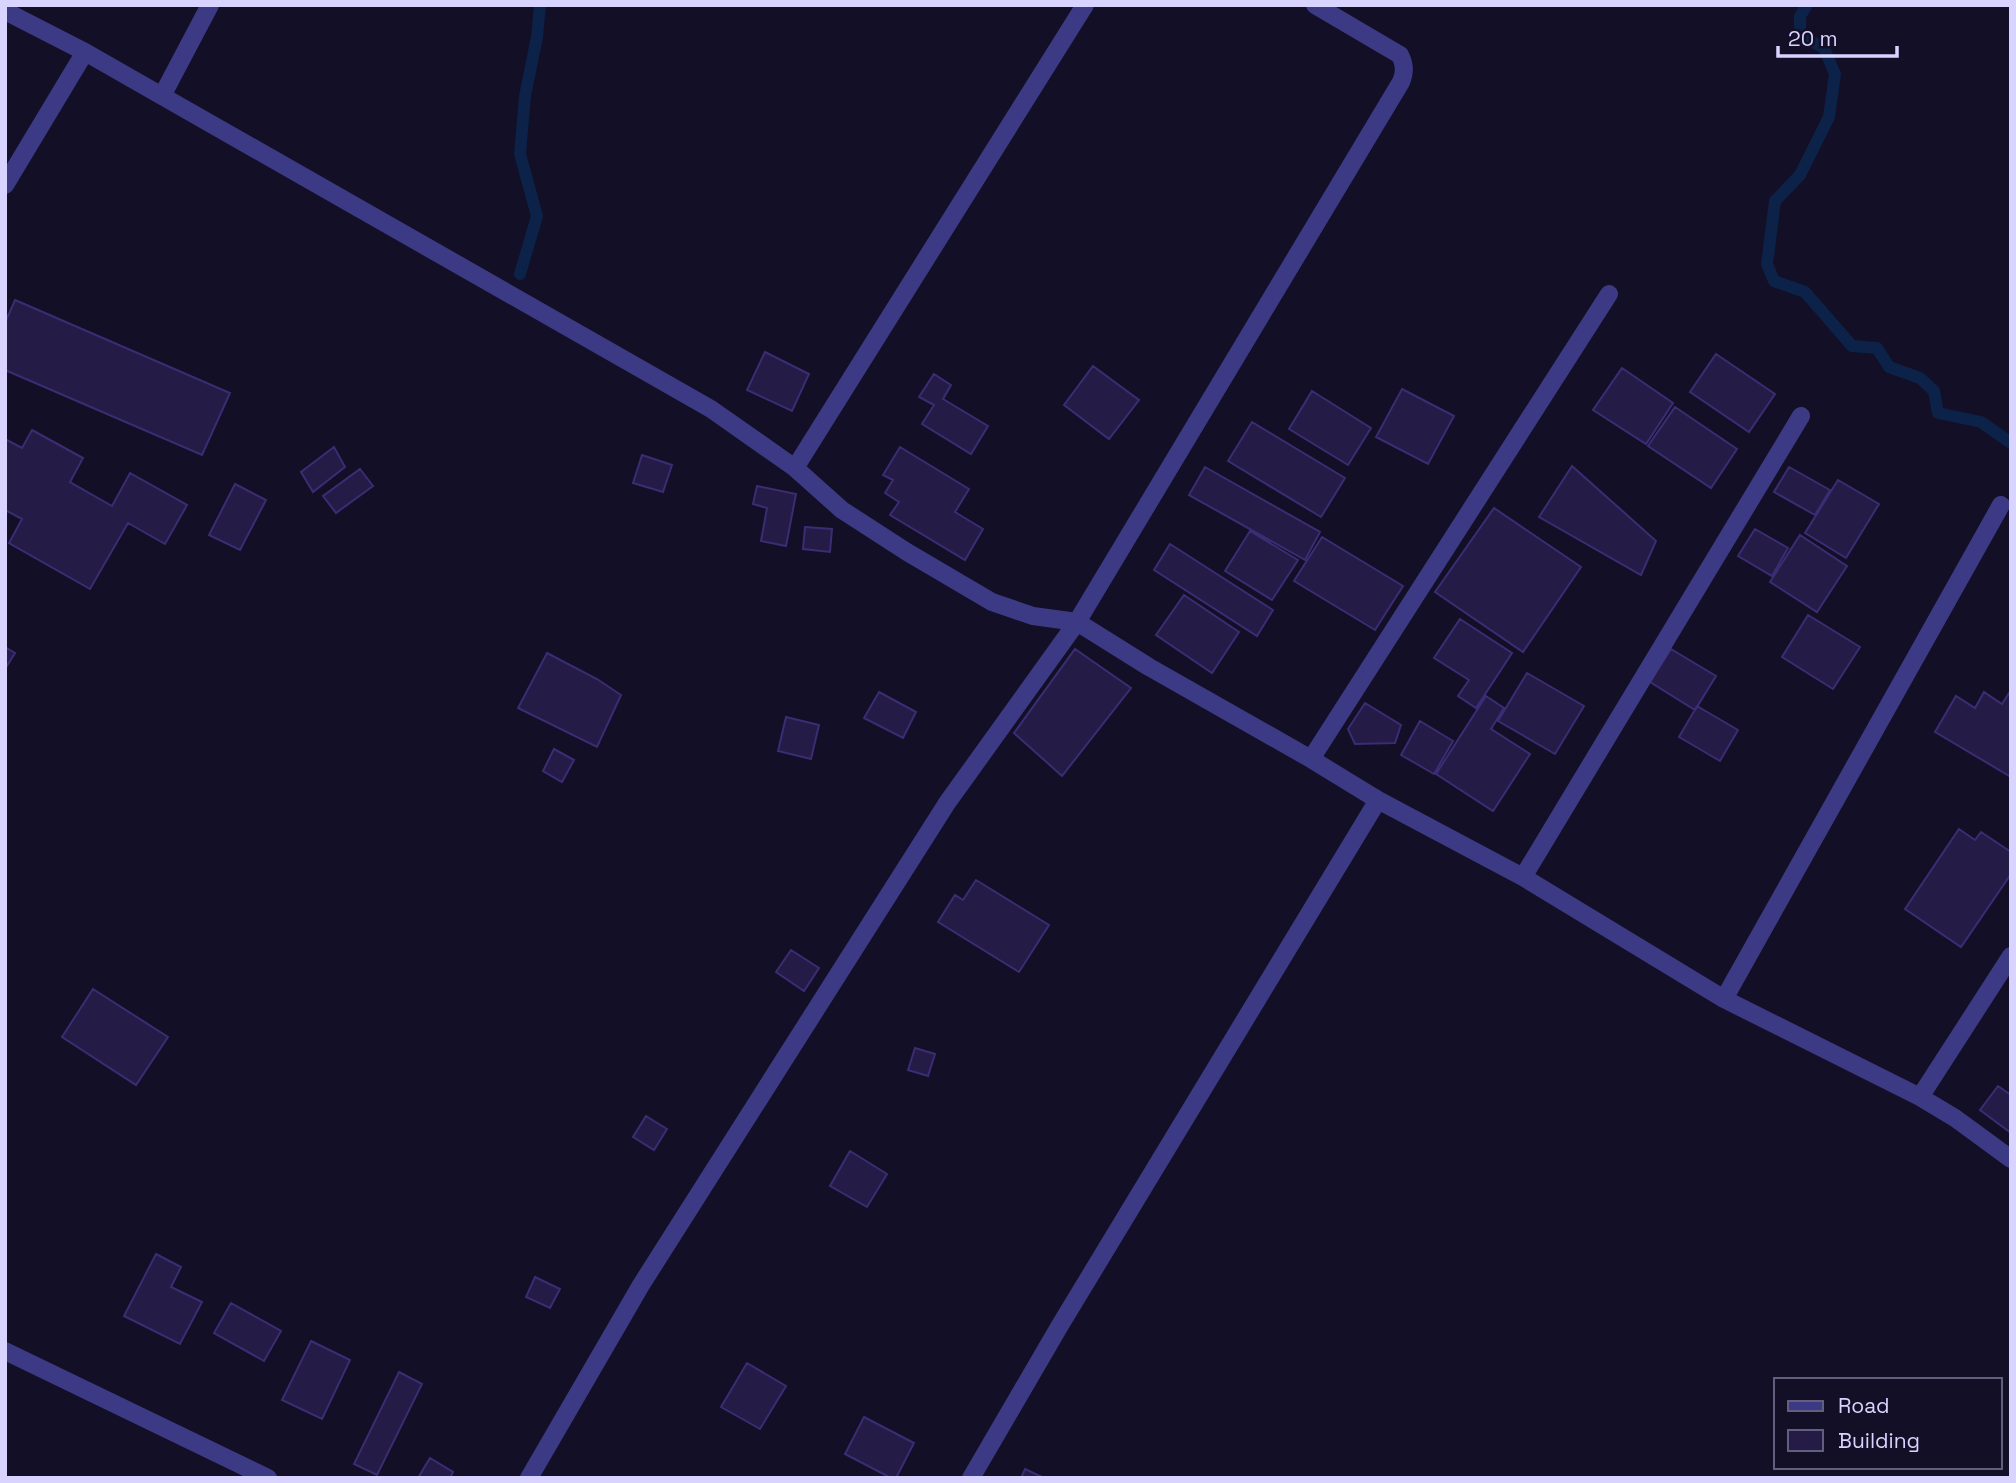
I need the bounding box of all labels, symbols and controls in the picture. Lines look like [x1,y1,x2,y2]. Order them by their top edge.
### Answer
scale bar [1778,14,1897,58]
text: 20 m [1788,25,1838,52]
legend [1774,1378,2002,1469]
text: Road [1838,1392,1890,1419]
text: Building [1838,1427,1920,1454]

